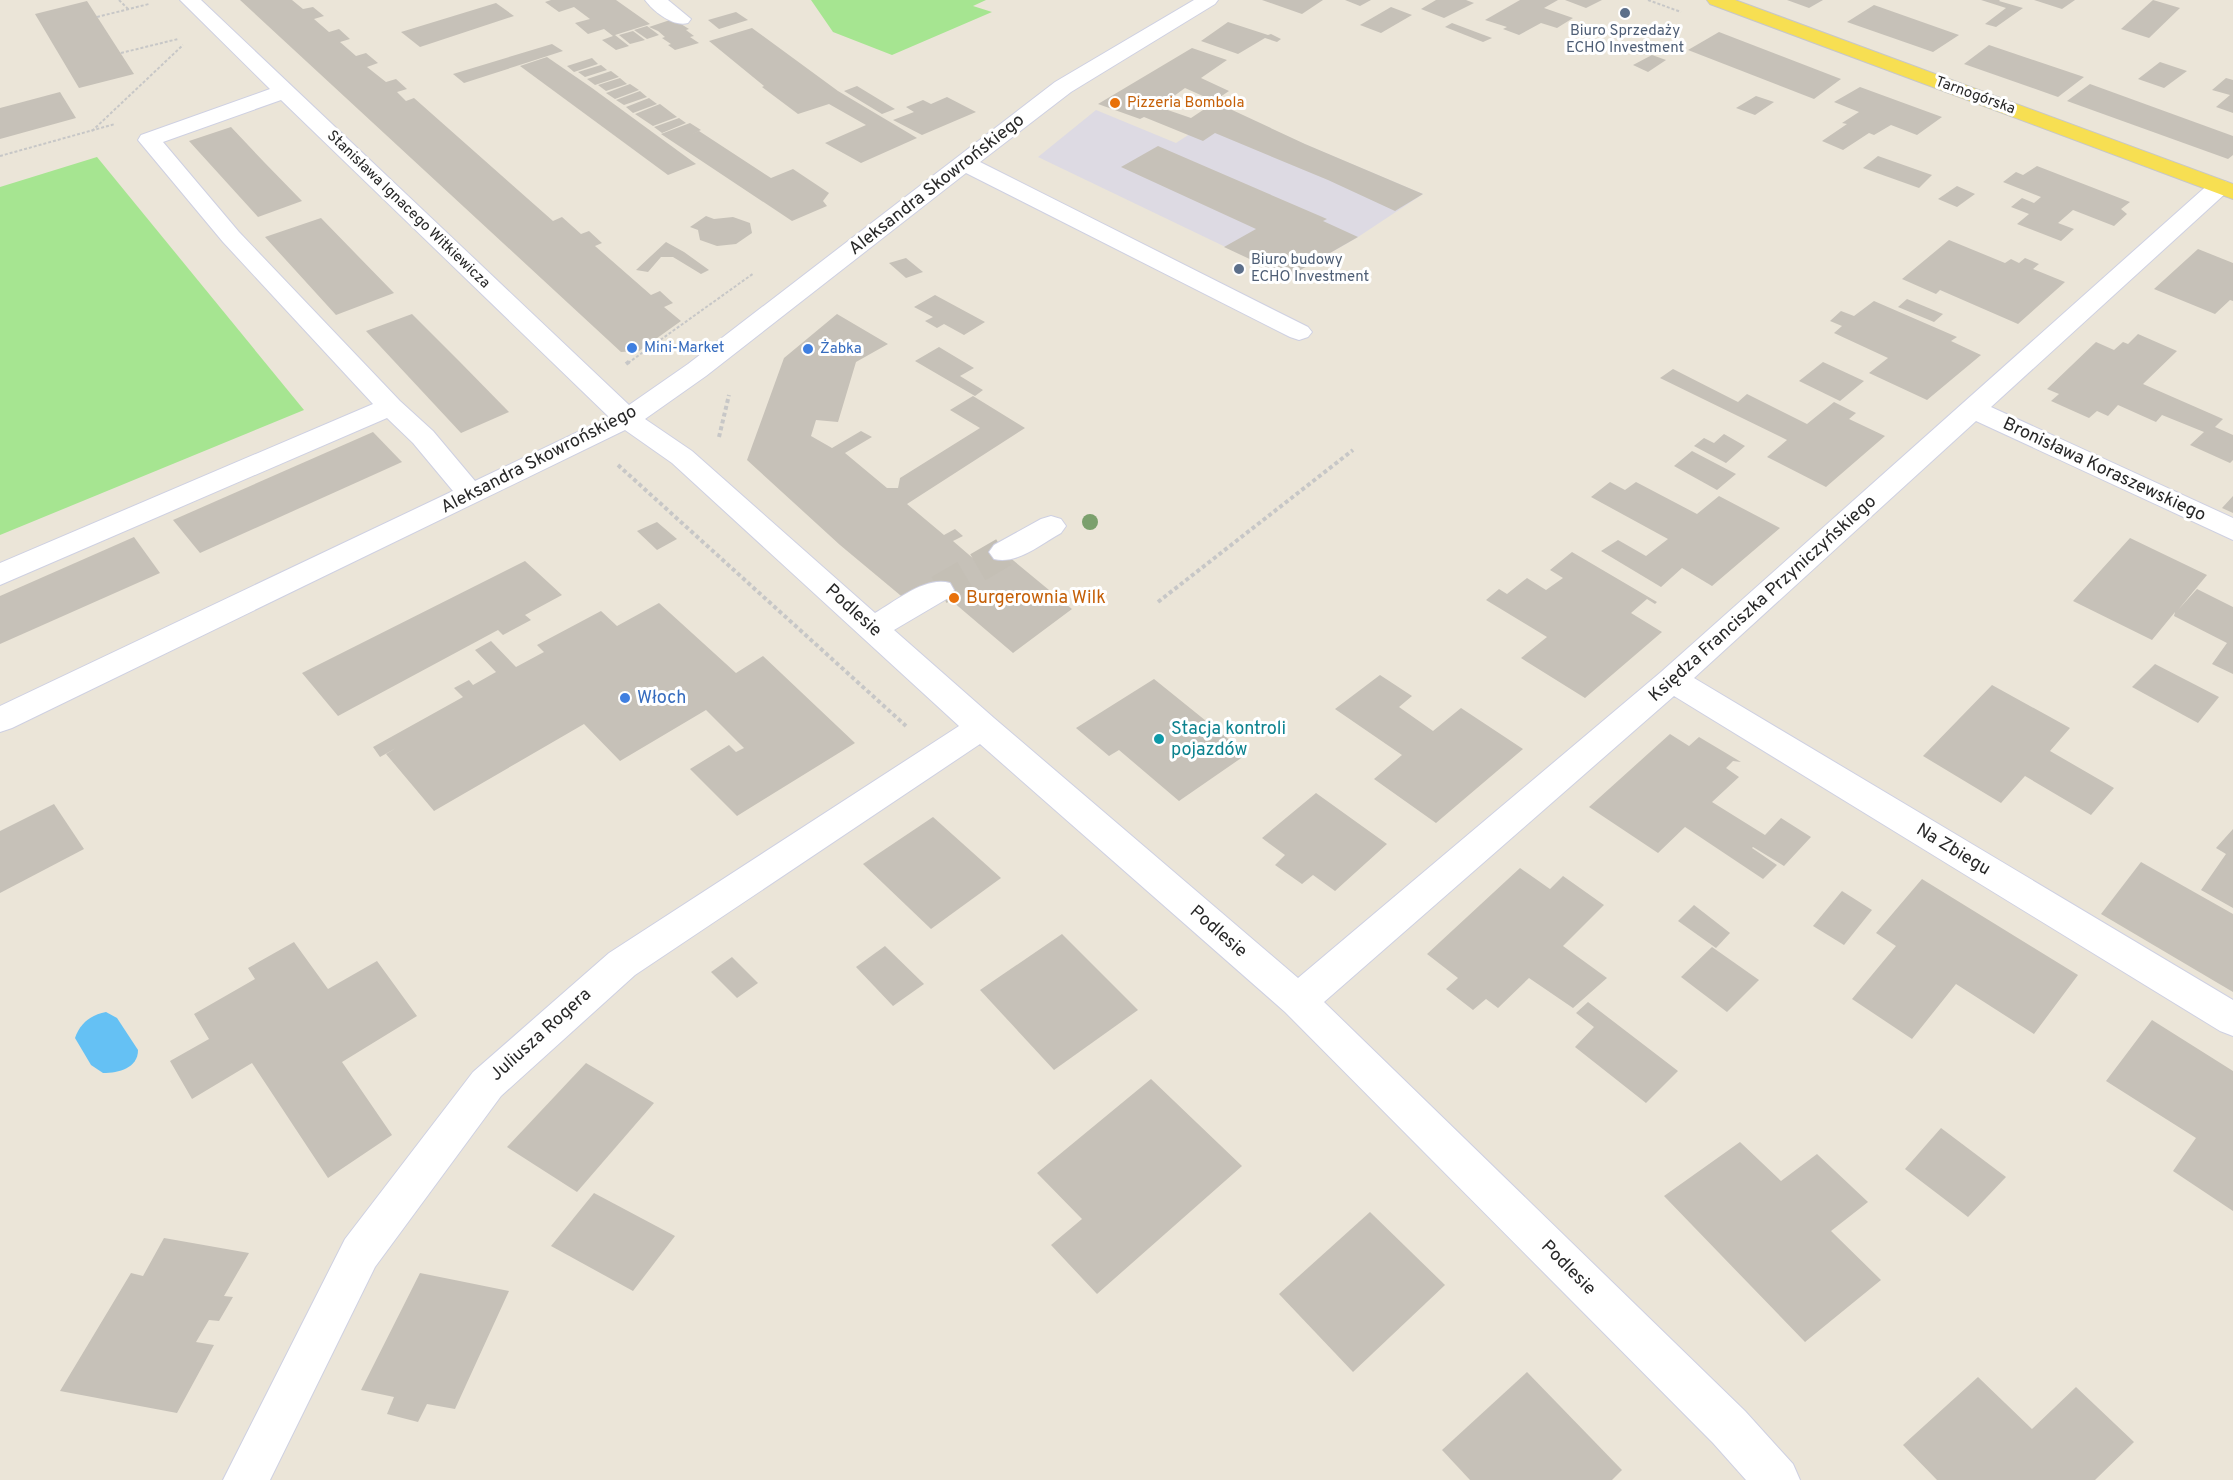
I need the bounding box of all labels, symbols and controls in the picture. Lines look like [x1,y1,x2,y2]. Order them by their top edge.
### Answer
marker: Biuro Sprzedaży ECHO Investment [1618,6,1632,20]
place label: Biuro Sprzedaży ECHO Investment [1566,22,1684,58]
street label: Tarnogórska [1932,73,2018,119]
place label: Pizzeria Bombola [1127,94,1244,113]
marker: Pizzeria Bombola [1108,96,1122,110]
street label: Aleksandra Skowrońskiego [845,109,1029,261]
street label: Stanisława Ignacego Witkiewicza [322,127,494,293]
place label: Biuro budowy ECHO Investment [1251,251,1369,287]
marker: Biuro budowy ECHO Investment [1232,262,1246,276]
place label: Mini-Market [644,339,725,358]
place label: Żabka [820,339,862,359]
marker: Mini-Market [625,341,639,355]
marker: Żabka [801,342,815,356]
street label: Aleksandra Skowrońskiego [437,401,641,519]
street label: Bronisława Koraszewskiego [1999,413,2209,527]
street label: Księdza Franciszka Przyniczyńskiego [1644,491,1882,707]
street label: Podlesie [820,579,886,643]
place label: Burgerownia Wilk [966,587,1106,610]
marker: Burgerownia Wilk [947,591,961,605]
place label: Włoch [637,687,686,710]
marker: Włoch [618,691,632,705]
place label: Stacja kontroli pojazdów [1171,718,1286,762]
marker: Stacja kontroli pojazdów [1152,732,1166,746]
street label: Na Zbiegu [1912,819,1994,881]
street label: Podlesie [1185,901,1251,963]
street label: Juliusza Rogera [486,984,596,1086]
street label: Podlesie [1536,1236,1600,1300]

